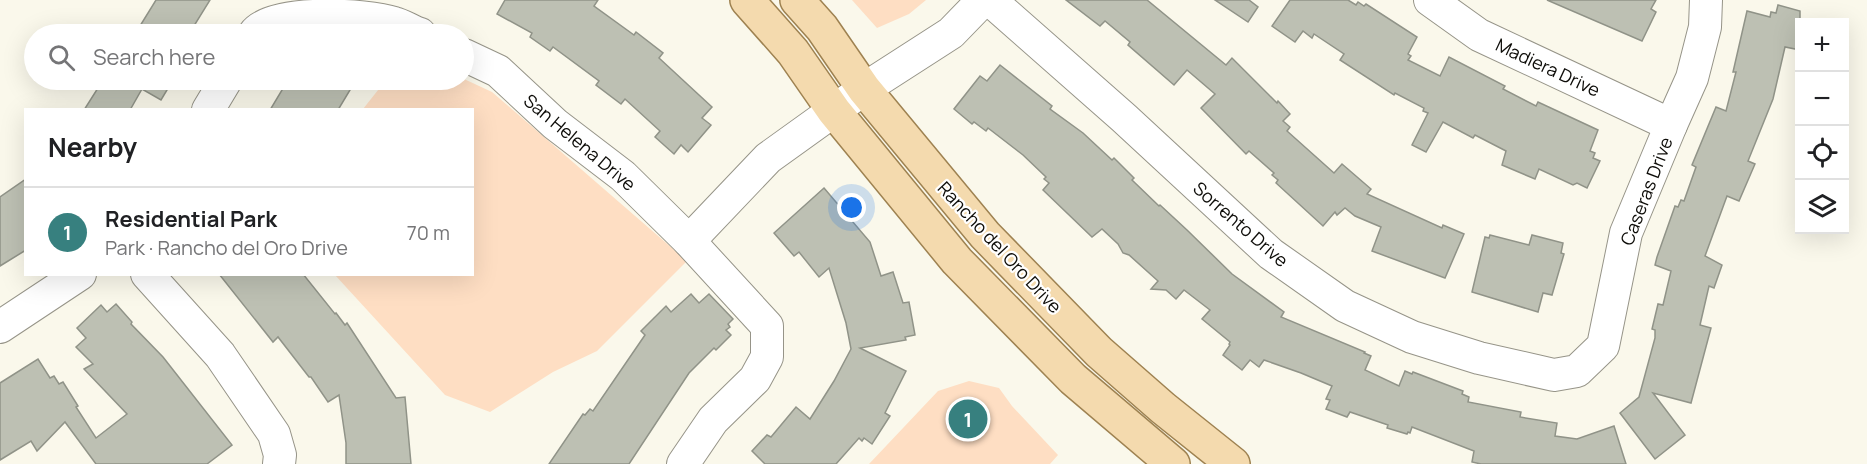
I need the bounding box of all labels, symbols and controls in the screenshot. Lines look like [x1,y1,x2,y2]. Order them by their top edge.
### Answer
map controls [1795,18,1849,234]
button: + [1795,18,1849,72]
search box [24,24,474,90]
street label: Madiera Drive [1492,32,1604,102]
icon: search [45,41,78,74]
text: Search here [93,42,215,72]
button: − [1795,72,1849,126]
street label: San Helena Drive [519,88,641,196]
button: locate [1795,126,1849,180]
text: Nearby [48,129,137,165]
street label: Caseras Drive [1614,133,1678,249]
street label: Rancho del Oro Drive [933,176,1067,318]
street label: Sorrento Drive [1188,176,1294,272]
button: layers [1795,180,1849,234]
your location [837,193,866,222]
text: Residential Park [105,204,277,234]
text: 1 [63,219,72,246]
text: 70 m [407,219,450,246]
text: Park · Rancho del Oro Drive [105,234,348,261]
pin: 1 [948,396,988,442]

